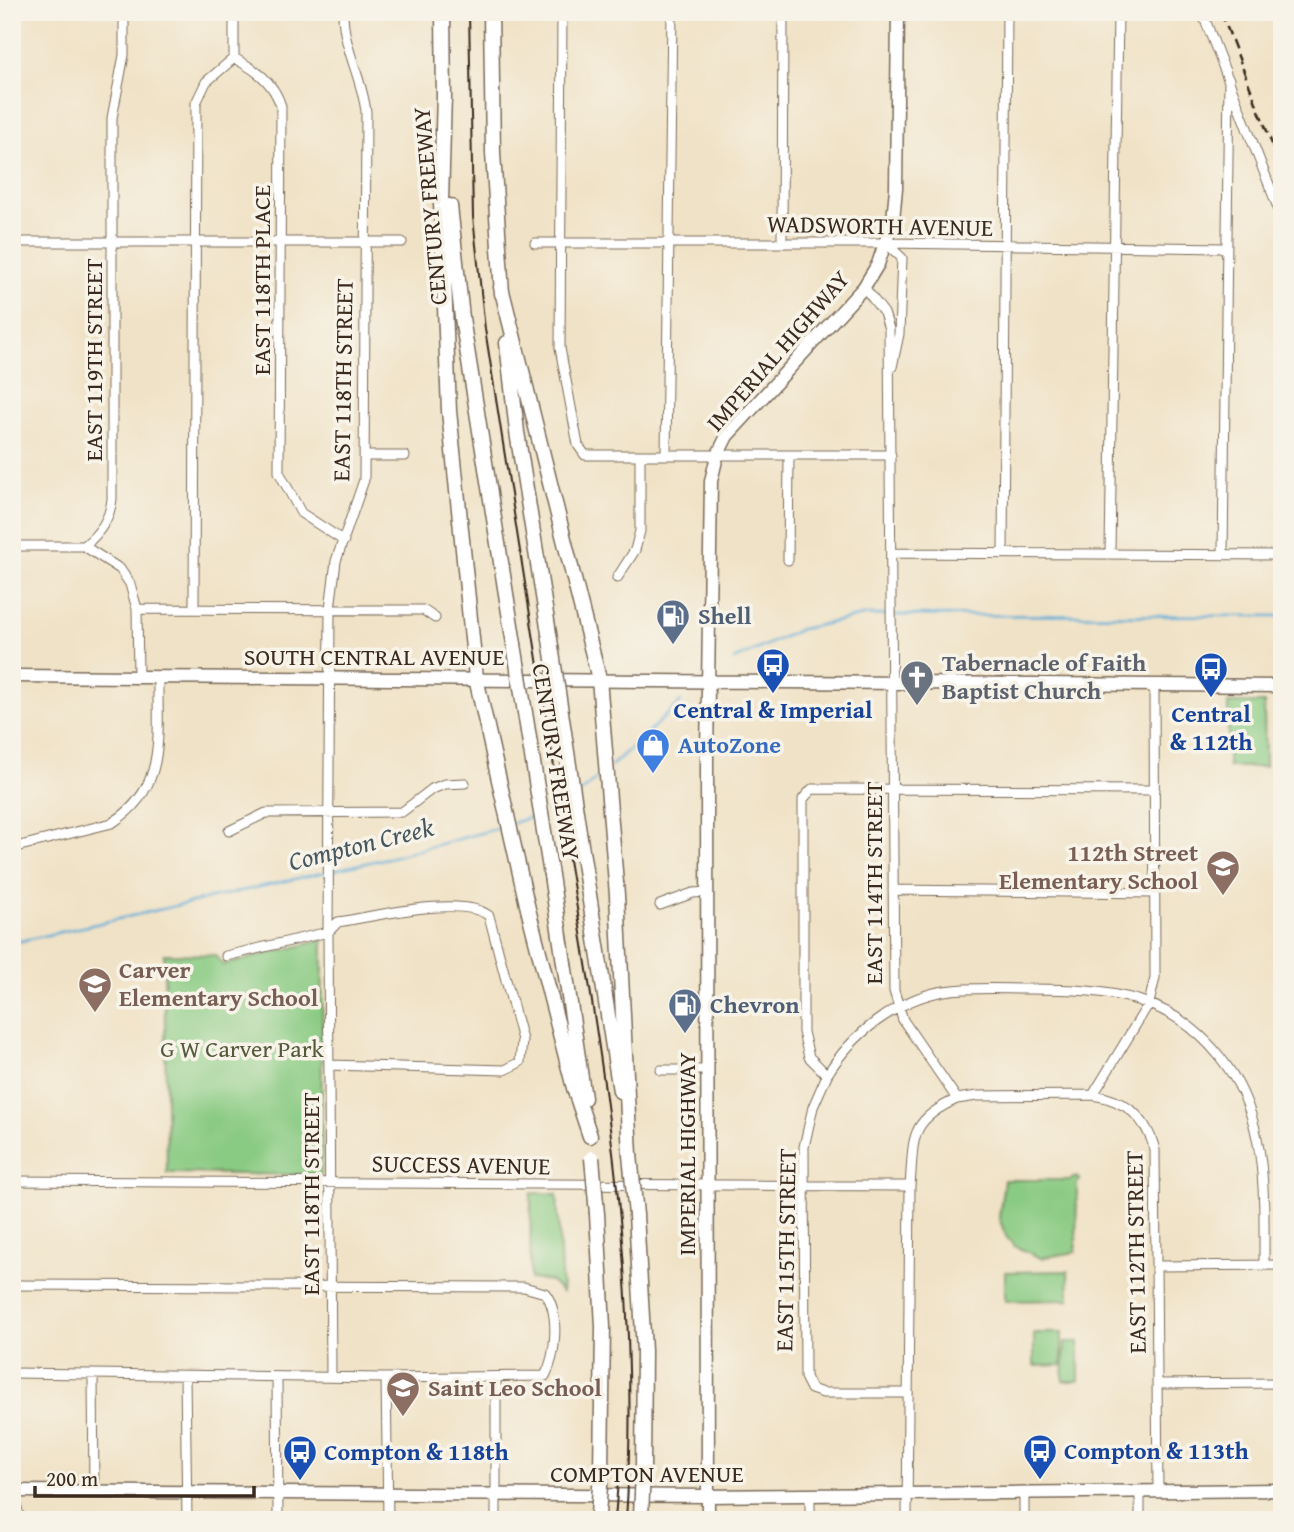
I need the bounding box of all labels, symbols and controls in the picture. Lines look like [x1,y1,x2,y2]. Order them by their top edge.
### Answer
street label: CENTURY FREEWAY [403,105,456,307]
street label: EAST 118TH PLACE [244,185,279,375]
street label: WADSWORTH AVENUE [767,206,993,245]
street label: EAST 119TH STREET [76,258,111,462]
street label: IMPERIAL HIGHWAY [698,262,858,439]
street label: EAST 118TH STREET [323,278,362,482]
fuel station icon: Shell [654,597,692,646]
place label: Shell [698,598,752,633]
street label: SOUTH CENTRAL AVENUE [244,639,504,674]
place label: Tabernacle of Faith Baptist Church [942,645,1146,708]
bus stop icon: Central & Imperial [754,646,792,695]
bus stop icon: Central & 112th [1192,650,1230,699]
church icon: Tabernacle of Faith Baptist Church [898,658,936,707]
street label: CENTURY FREEWAY [524,661,589,863]
place label: Central & Imperial [674,692,873,727]
place label: Central & 112th [1170,696,1252,759]
shop icon: AutoZone [634,726,672,775]
place label: AutoZone [678,727,781,762]
street label: EAST 114TH STREET [856,781,891,985]
water label: Compton Creek [284,807,438,880]
place label: 112th Street Elementary School [999,835,1199,898]
school or university icon: 112th Street Elementary School [1204,848,1242,897]
place label: Carver Elementary School [119,952,319,1015]
school or university icon: Carver Elementary School [76,965,114,1014]
fuel station icon: Chevron [666,986,704,1035]
place label: Chevron [710,987,799,1022]
park label: G W Carver Park [160,1031,325,1066]
street label: IMPERIAL HIGHWAY [669,1052,704,1256]
street label: EAST 118TH STREET [293,1092,328,1296]
street label: SUCCESS AVENUE [371,1145,551,1184]
street label: EAST 115TH STREET [766,1148,805,1352]
street label: EAST 112TH STREET [1116,1150,1155,1354]
school or university icon: Saint Leo School [384,1369,422,1418]
place label: Saint Leo School [428,1370,602,1405]
bus stop icon: Compton & 113th [1021,1432,1059,1481]
bus stop icon: Compton & 118th [281,1433,319,1482]
place label: Compton & 113th [1064,1433,1249,1468]
place label: Compton & 118th [324,1434,509,1469]
scale bar [35,1455,254,1499]
street label: COMPTON AVENUE [550,1456,744,1491]
text: 200 m [46,1463,98,1494]

